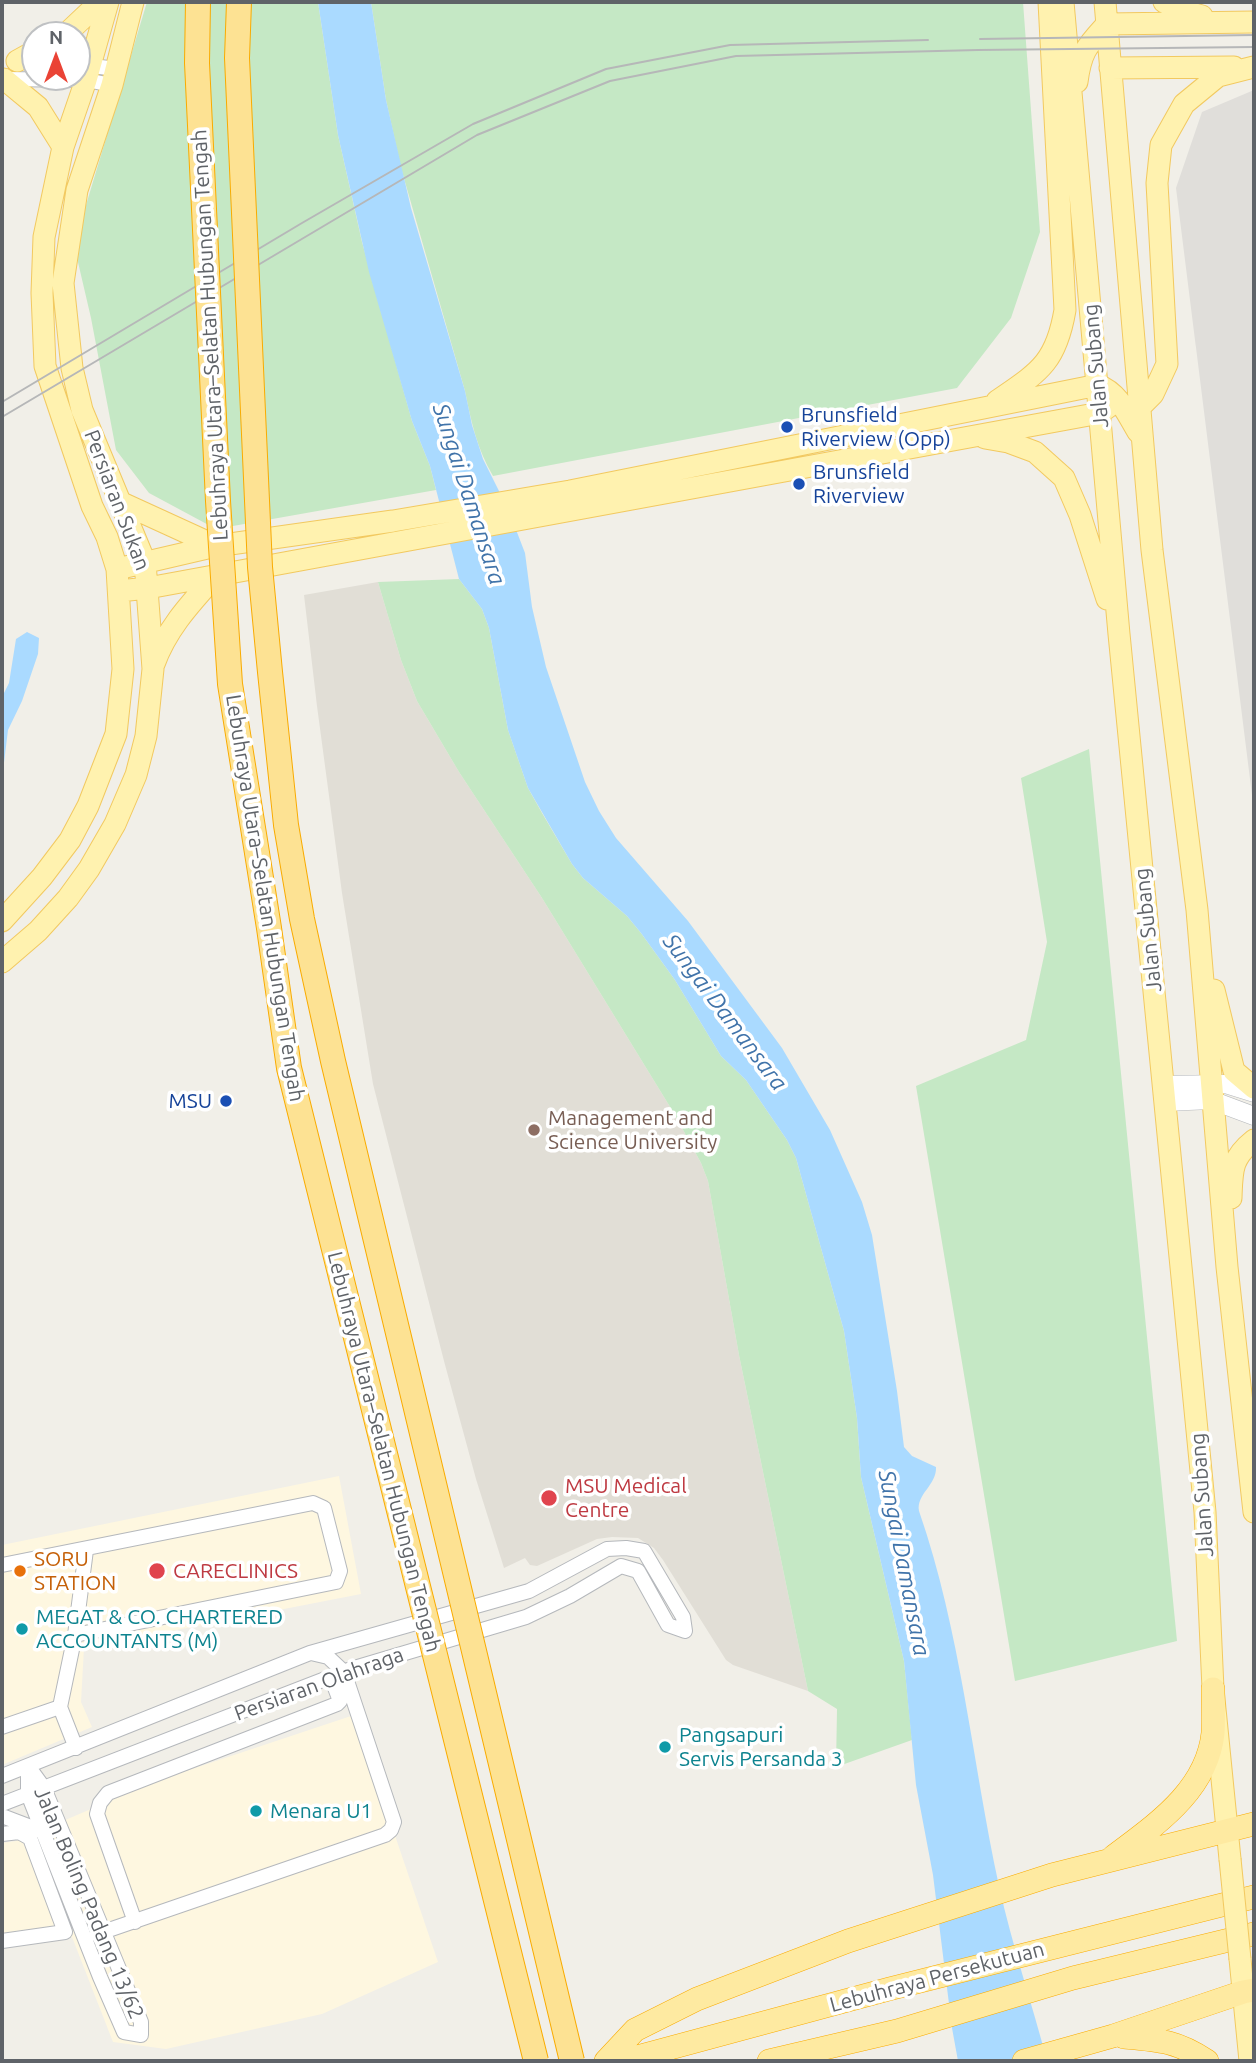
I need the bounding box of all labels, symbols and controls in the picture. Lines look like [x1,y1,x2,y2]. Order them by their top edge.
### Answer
north arrow [21,21,91,91]
text: N [49,26,63,48]
street label: Lebuhraya Utara–Selatan Hubungan Tengah [187,129,233,541]
street label: Jalan Subang [1078,303,1114,429]
water label: Sungai Damansara [427,400,511,588]
place label: Brunsfield Riverview (Opp) [801,402,951,452]
marker: Brunsfield Riverview (Opp) [779,419,795,435]
street label: Persiaran Sukan [79,426,155,574]
place label: Brunsfield Riverview [813,459,910,509]
marker: Brunsfield Riverview [791,476,807,492]
street label: Lebuhraya Utara–Selatan Hubungan Tengah [220,693,310,1103]
street label: Jalan Subang [1129,867,1167,993]
water label: Sungai Damansara [657,928,793,1096]
place label: MSU [168,1088,212,1114]
marker: MSU [218,1093,234,1109]
place label: Management and Science University [548,1105,717,1155]
marker: Management and Science University [526,1122,542,1138]
street label: Lebuhraya Utara–Selatan Hubungan Tengah [322,1249,446,1655]
street label: Jalan Subang [1185,1432,1219,1558]
water label: Sungai Damansara [872,1468,936,1658]
place label: MSU Medical Centre [565,1473,687,1523]
marker: MSU Medical Centre [539,1488,559,1508]
place label: SORU STATION [34,1546,116,1596]
place label: CARECLINICS [173,1558,298,1584]
marker: CARECLINICS [147,1561,167,1581]
marker: SORU STATION [12,1563,28,1579]
place label: MEGAT & CO. CHARTERED ACCOUNTANTS (M) [36,1604,283,1654]
marker: MEGAT & CO. CHARTERED ACCOUNTANTS (M) [14,1621,30,1637]
street label: Persiaran Olahraga [231,1642,407,1726]
place label: Pangsapuri Servis Persanda 3 [679,1722,843,1772]
marker: Pangsapuri Servis Persanda 3 [657,1739,673,1755]
street label: Jalan Boling Padang 13/62 [29,1783,149,2023]
place label: Menara U1 [270,1798,372,1824]
marker: Menara U1 [248,1803,264,1819]
street label: Lebuhraya Persekutuan [827,1936,1047,2018]

